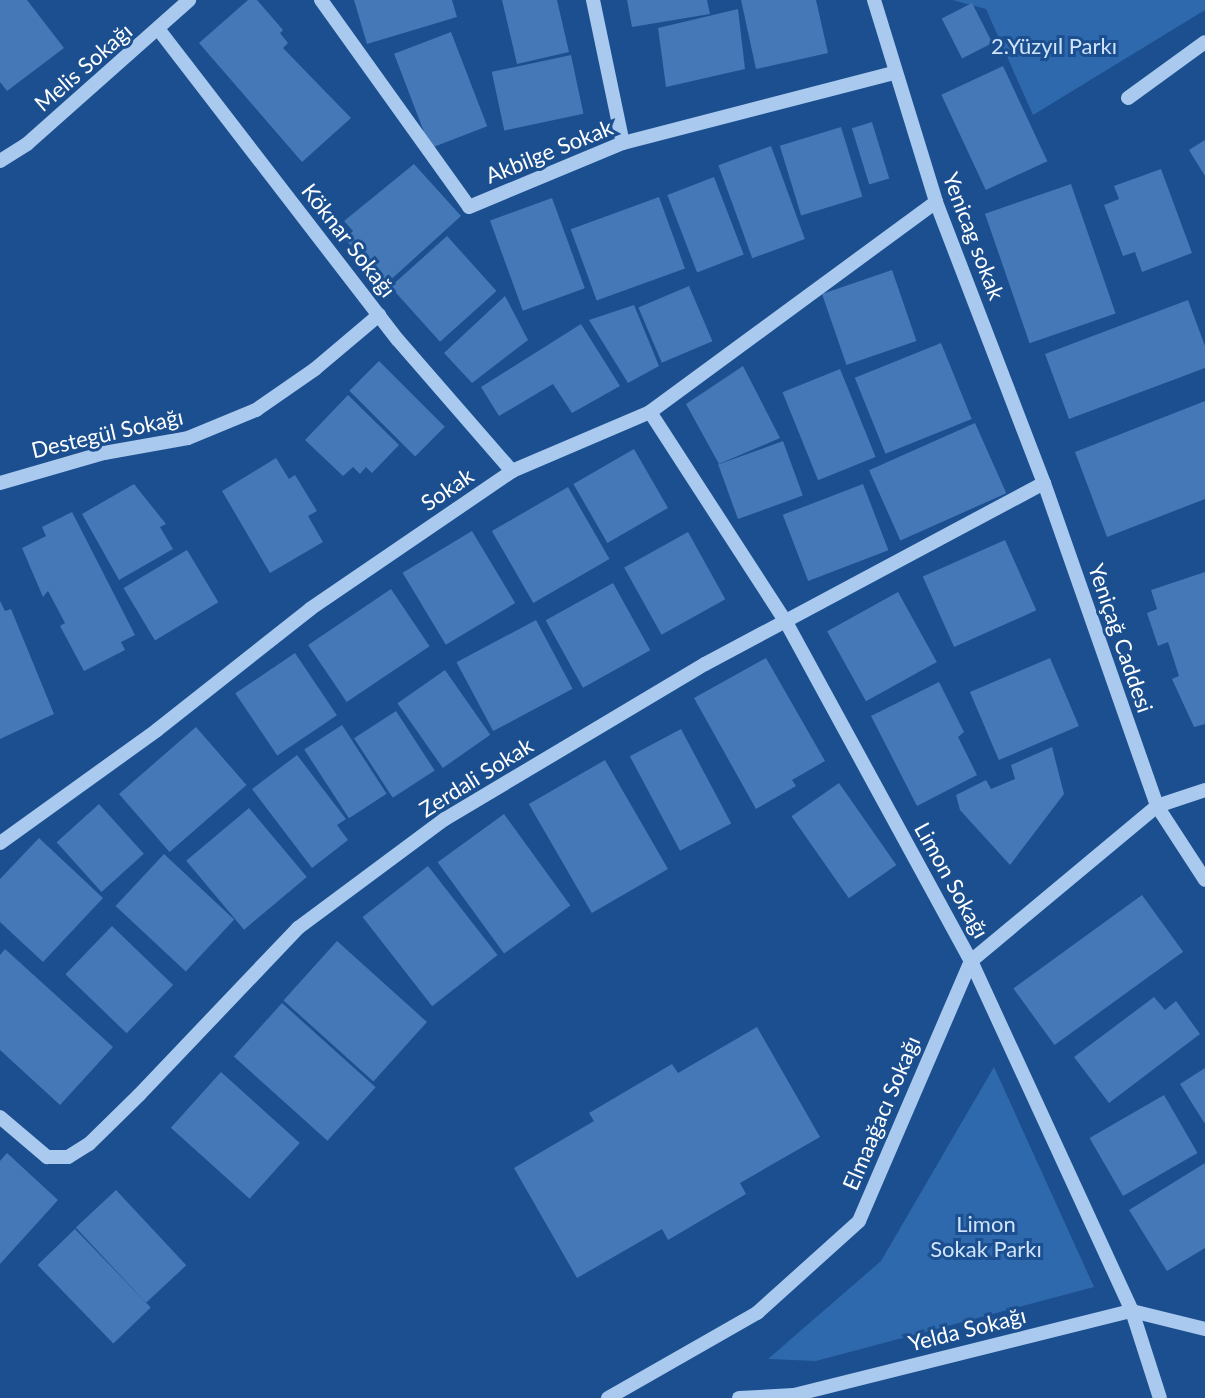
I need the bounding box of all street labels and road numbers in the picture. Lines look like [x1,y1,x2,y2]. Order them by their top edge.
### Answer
street label: Melis Sokağı [29,18,137,116]
street label: Akbilge Sokak [481,113,617,189]
street label: Yenicag sokak [938,169,1010,303]
street label: Köknar Sokağı [296,178,402,302]
street label: Destegül Sokağı [29,403,185,463]
street label: Sokak [416,462,478,516]
street label: Yeniçağ Caddesi [1083,560,1159,716]
street label: Zerdali Sokak [414,732,538,822]
street label: Limon Sokağı [909,818,995,942]
street label: Elmaağacı Sokağı [837,1032,925,1194]
street label: Yelda Sokağı [905,1302,1029,1356]

